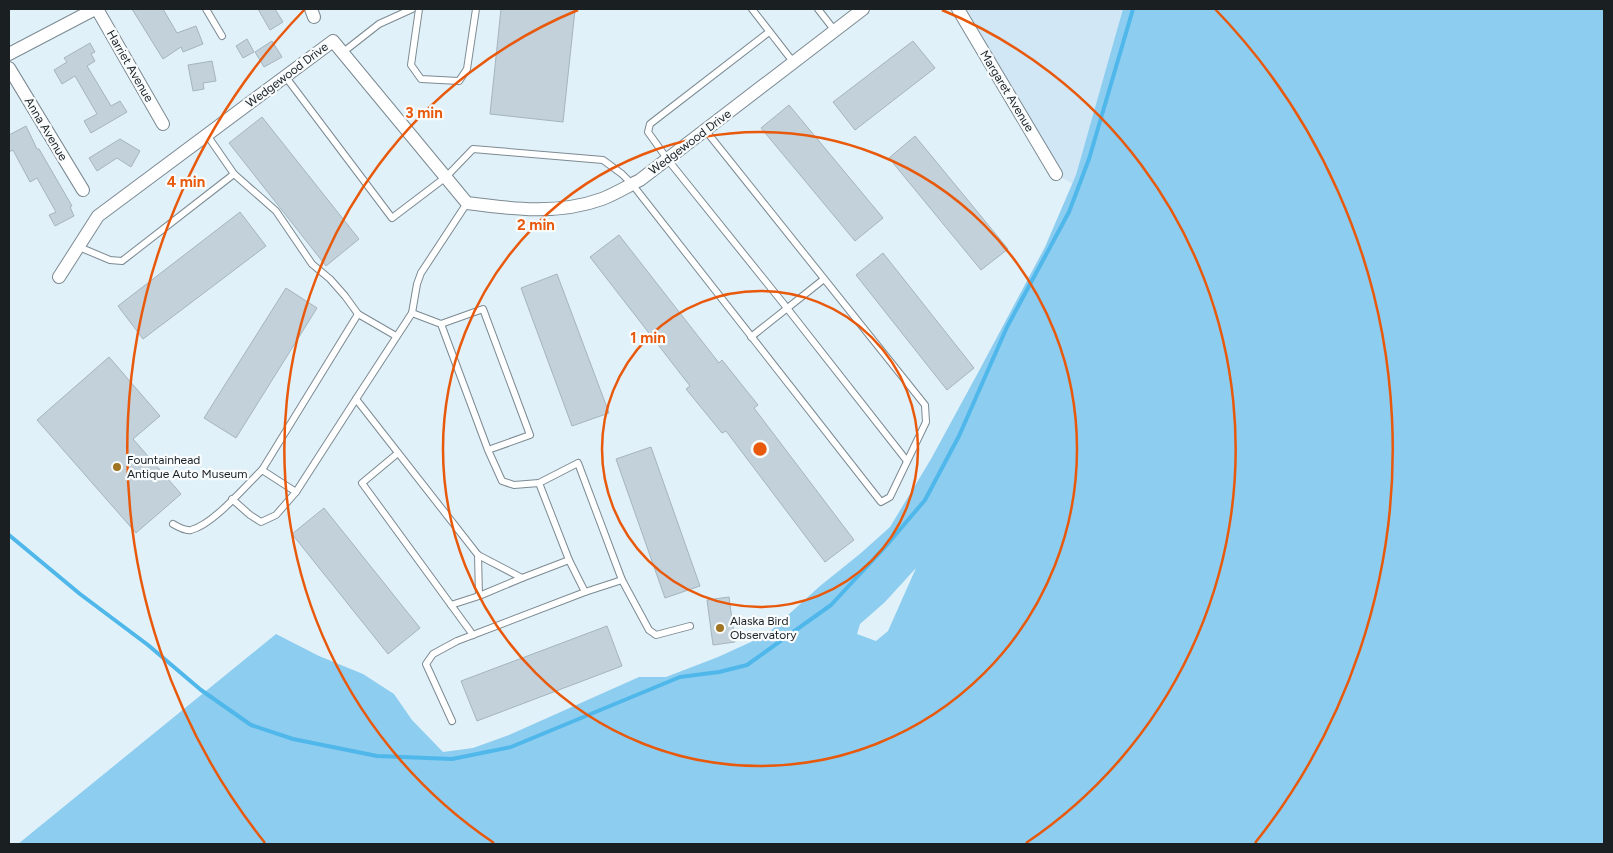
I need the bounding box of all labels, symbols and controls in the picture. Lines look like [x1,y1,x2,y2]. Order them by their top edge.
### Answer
street label: Harriet Avenue [104,28,156,105]
street label: Wedgewood Drive [243,39,331,110]
street label: Margaret Avenue [977,48,1037,134]
street label: Anna Avenue [22,95,71,163]
text: 3 min [405,104,443,122]
street label: Wedgewood Drive [646,106,734,177]
text: 4 min [167,173,205,191]
text: 2 min [517,216,555,234]
text: 1 min [630,329,666,347]
centre of rings [751,440,769,458]
place label: Fountainhead Antique Auto Museum [127,453,247,481]
marker: Fountainhead Antique Auto Museum [111,461,123,473]
place label: Alaska Bird Observatory [730,614,797,642]
marker: Alaska Bird Observatory [714,622,726,634]

